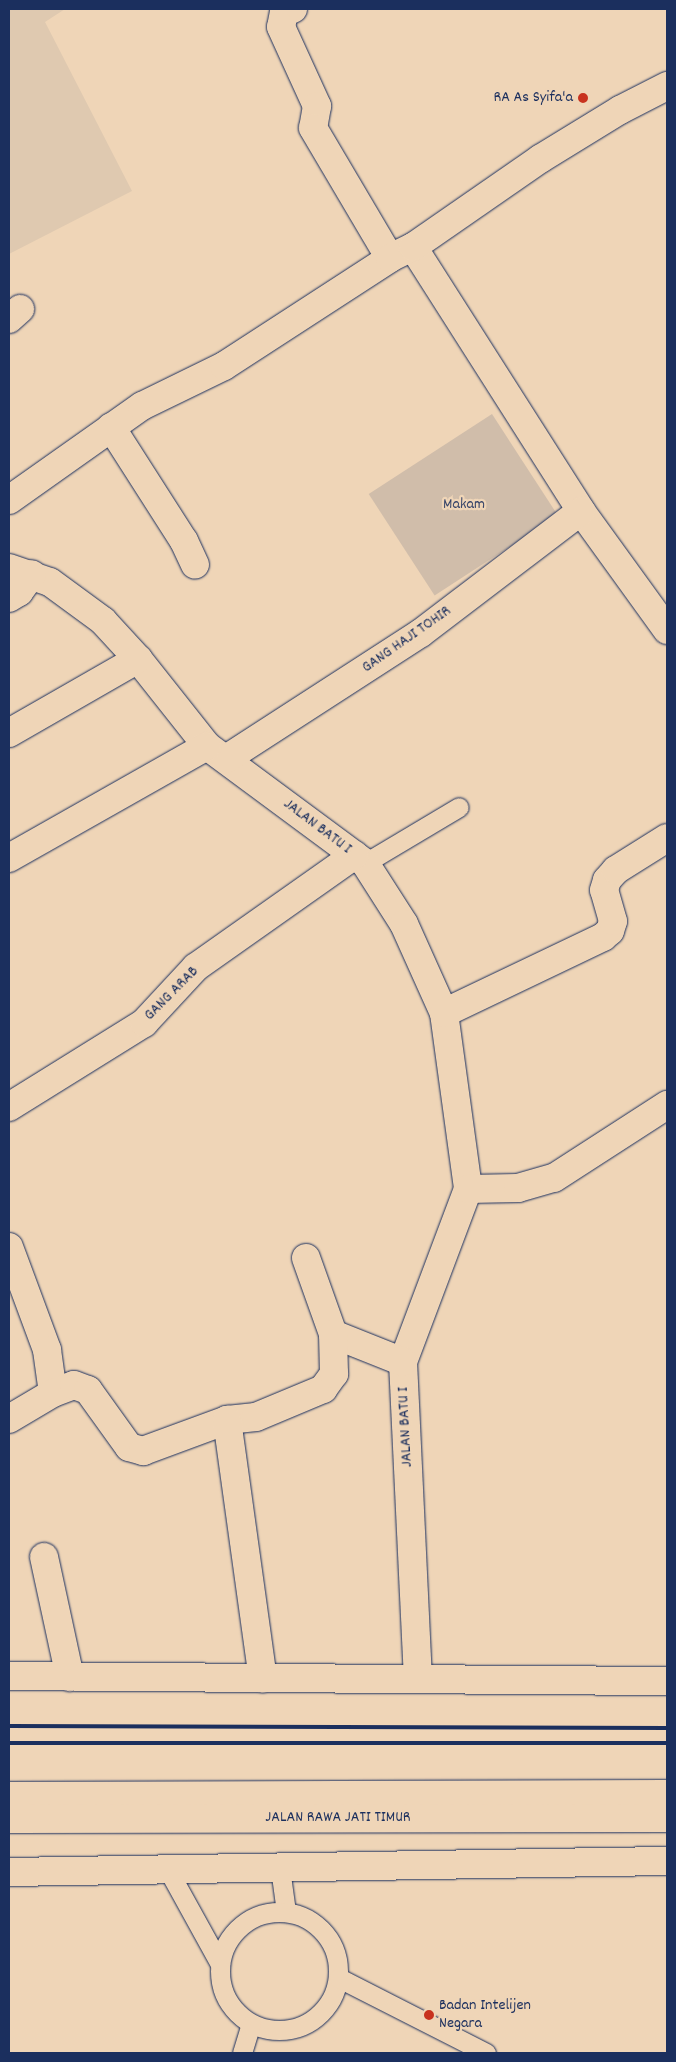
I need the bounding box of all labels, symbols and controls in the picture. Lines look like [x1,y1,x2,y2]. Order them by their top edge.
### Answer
place label: RA As Syifa'a [493,88,573,108]
marker: RA As Syifa'a [577,92,589,104]
park label: Makam [443,495,485,515]
street label: GANG HAJI TOHIR [359,602,455,678]
street label: JALAN BATU I [279,795,355,859]
street label: GANG ARAB [141,963,203,1025]
street label: JALAN BATU I [394,1386,418,1468]
street label: JALAN RAWA JATI TIMUR [265,1808,411,1828]
place label: Badan Intelijen Negara [439,1996,531,2034]
marker: Badan Intelijen Negara [423,2009,435,2021]

